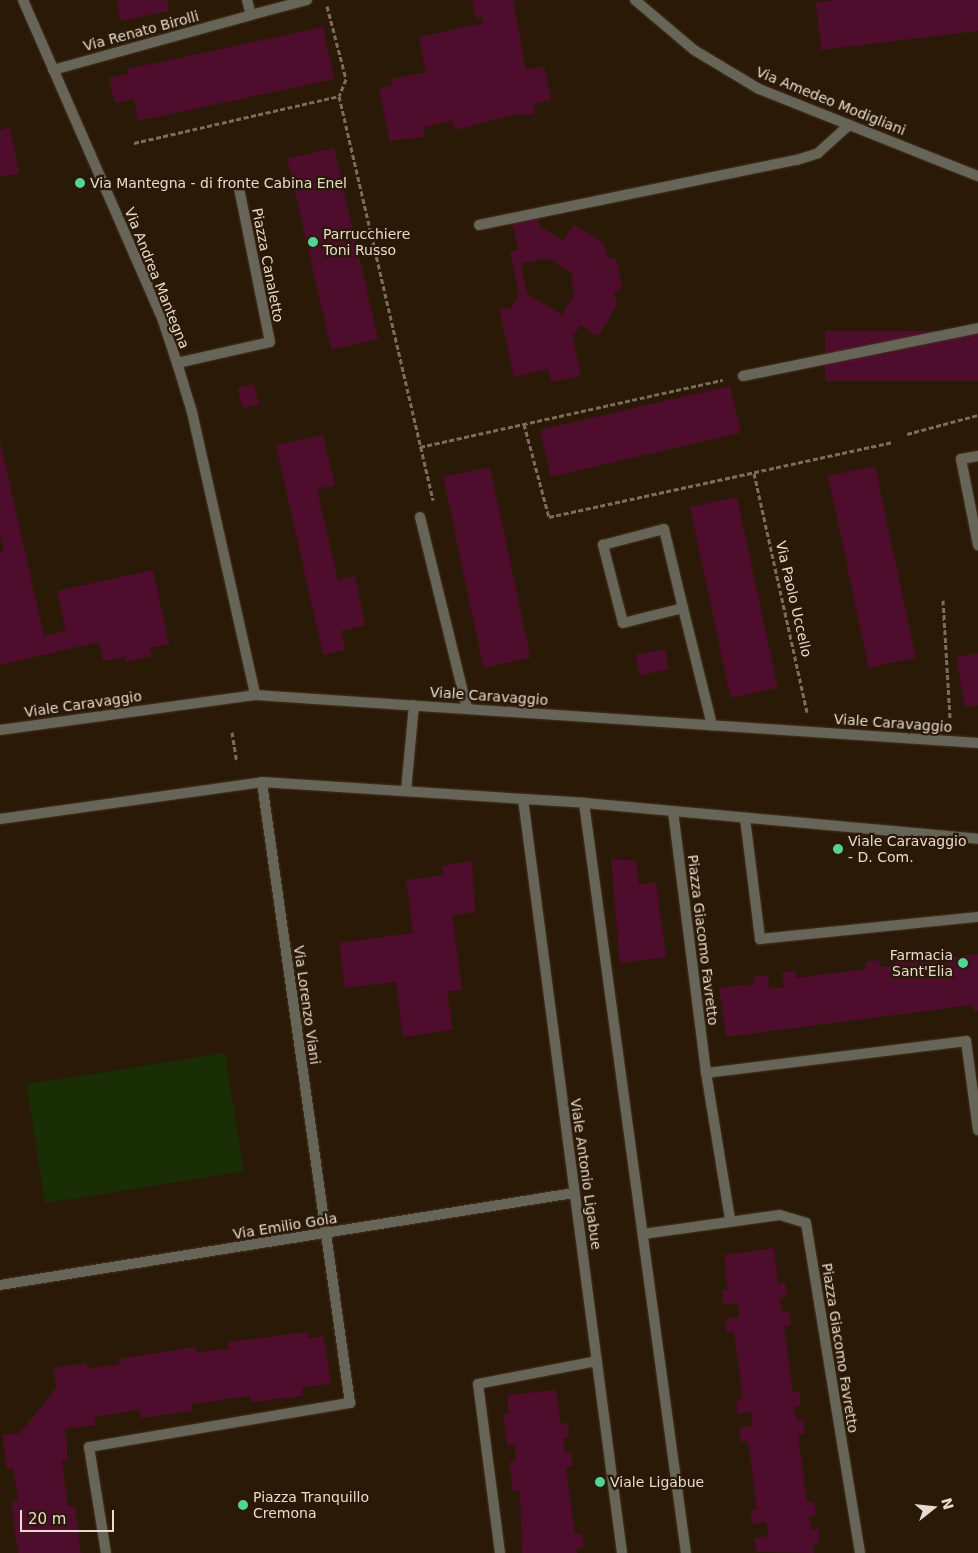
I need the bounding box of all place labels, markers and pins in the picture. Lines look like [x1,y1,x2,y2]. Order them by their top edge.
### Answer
place label: Via Mantegna - di fronte Cabina Enel [90,175,347,191]
marker: Via Mantegna - di fronte Cabina Enel [74,177,86,189]
place label: Parrucchiere Toni Russo [323,226,410,258]
marker: Parrucchiere Toni Russo [307,236,319,248]
place label: Viale Caravaggio - D. Com. [848,833,966,866]
marker: Viale Caravaggio - D. Com. [832,843,844,855]
place label: Farmacia Sant'Elia [890,947,953,980]
marker: Farmacia Sant'Elia [957,957,969,969]
place label: Viale Ligabue [610,1474,704,1490]
marker: Viale Ligabue [594,1476,606,1488]
place label: Piazza Tranquillo Cremona [253,1489,369,1521]
marker: Piazza Tranquillo Cremona [237,1499,249,1511]

